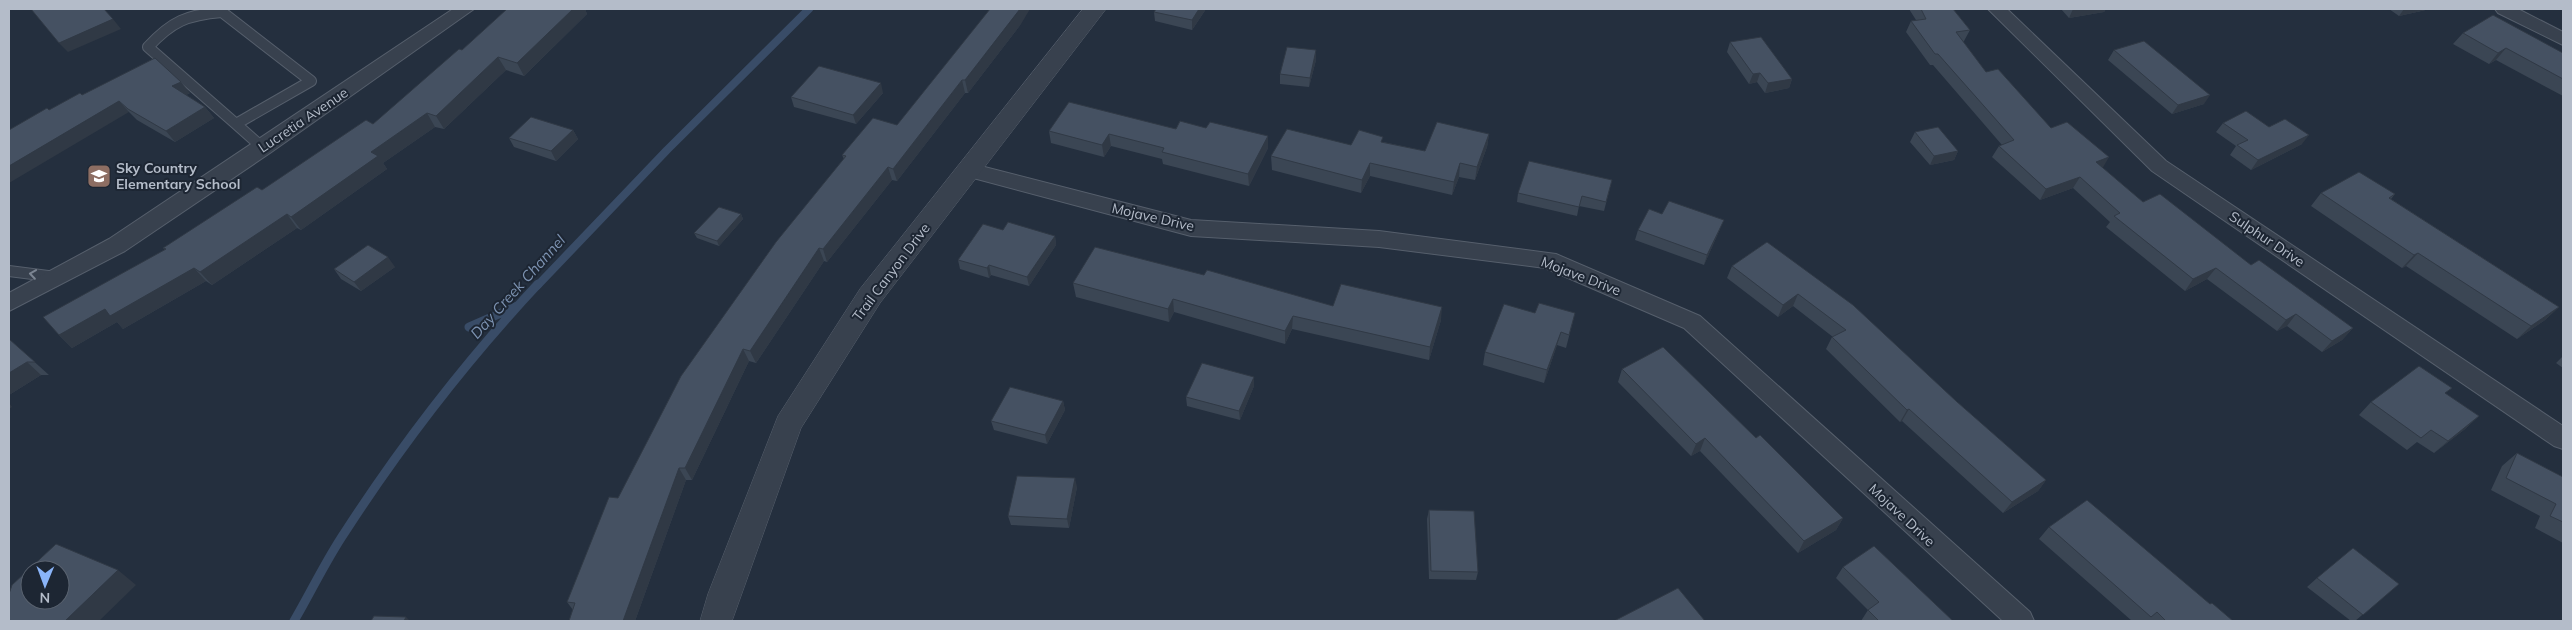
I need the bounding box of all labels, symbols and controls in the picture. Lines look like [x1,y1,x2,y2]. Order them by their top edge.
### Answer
street label: Lucretia Avenue [255,83,351,157]
place label: Sky Country Elementary School [116,159,240,193]
school or university icon: Sky Country Elementary School [86,163,112,189]
street label: Mojave Drive [1110,199,1196,235]
street label: Sulphur Drive [2226,207,2308,271]
street label: Trail Canyon Drive [848,219,934,325]
water label: Day Creek Channel [466,231,569,342]
street label: Mojave Drive [1539,253,1623,299]
one-way arrow [29,269,38,279]
street label: Mojave Drive [1865,480,1939,550]
north arrow [20,560,70,610]
text: N [39,589,50,607]

